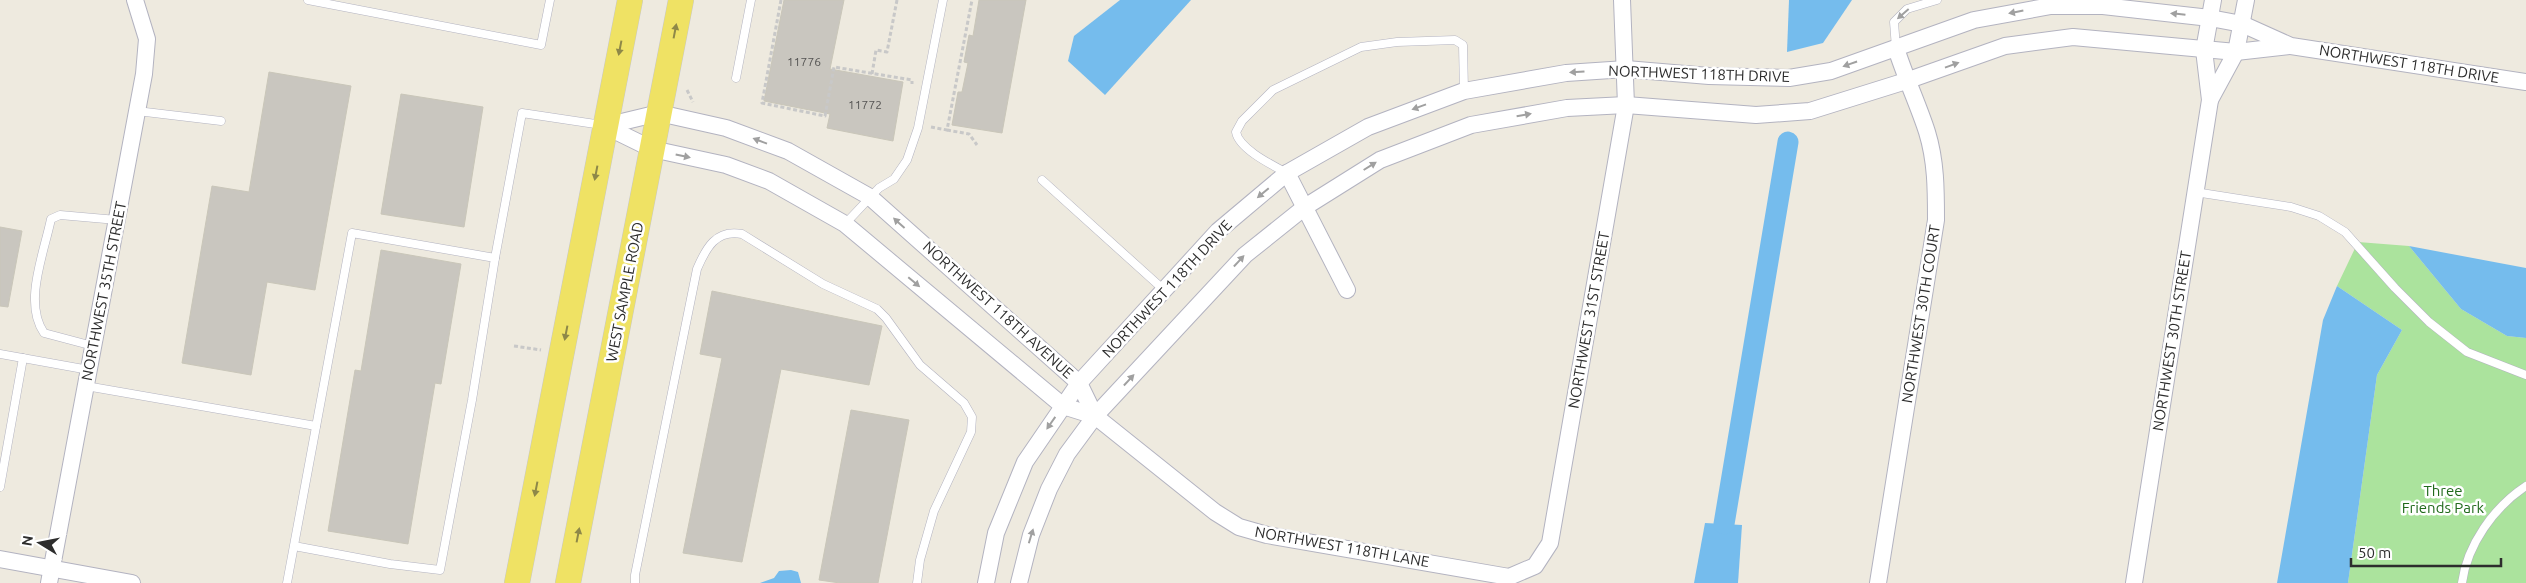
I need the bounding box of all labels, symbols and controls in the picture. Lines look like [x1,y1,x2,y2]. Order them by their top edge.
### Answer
one-way arrow [1896,9,1909,20]
one-way arrow [2008,9,2024,17]
one-way arrow [2169,10,2185,18]
one-way arrow [672,22,680,38]
one-way arrow [616,40,624,56]
street label: NORTHWEST 118TH DRIVE [2318,41,2500,86]
house number: 11776 [787,55,821,68]
one-way arrow [1842,60,1857,68]
one-way arrow [1945,61,1960,69]
street label: NORTHWEST 118TH DRIVE [1608,62,1790,85]
one-way arrow [1569,69,1585,77]
house number: 11772 [848,98,882,111]
one-way arrow [1412,104,1427,112]
one-way arrow [1516,111,1532,119]
one-way arrow [752,137,767,145]
one-way arrow [675,152,690,160]
one-way arrow [1364,161,1377,170]
one-way arrow [592,166,600,181]
one-way arrow [1256,188,1269,199]
street label: NORTHWEST 35TH STREET [78,199,129,382]
street label: NORTHWEST 118TH DRIVE [1098,216,1235,361]
one-way arrow [893,217,906,228]
street label: WEST SAMPLE ROAD [603,221,646,363]
street label: NORTHWEST 30TH COURT [1898,223,1943,404]
street label: NORTHWEST 31ST STREET [1565,229,1613,410]
street label: NORTHWEST 118TH AVENUE [920,238,1077,382]
street label: NORTHWEST 30TH STREET [2149,249,2194,432]
one-way arrow [1233,255,1245,267]
one-way arrow [907,276,920,287]
one-way arrow [561,325,569,341]
one-way arrow [1123,374,1135,386]
one-way arrow [1046,416,1056,430]
one-way arrow [531,481,539,497]
park label: Three Friends Park [2402,482,2485,516]
north arrow [15,518,65,568]
street label: NORTHWEST 118TH LANE [1253,523,1431,570]
one-way arrow [574,528,582,543]
one-way arrow [1028,528,1036,543]
text: N [18,534,36,547]
scale bar [2351,536,2501,568]
text: 50 m [2358,544,2391,561]

